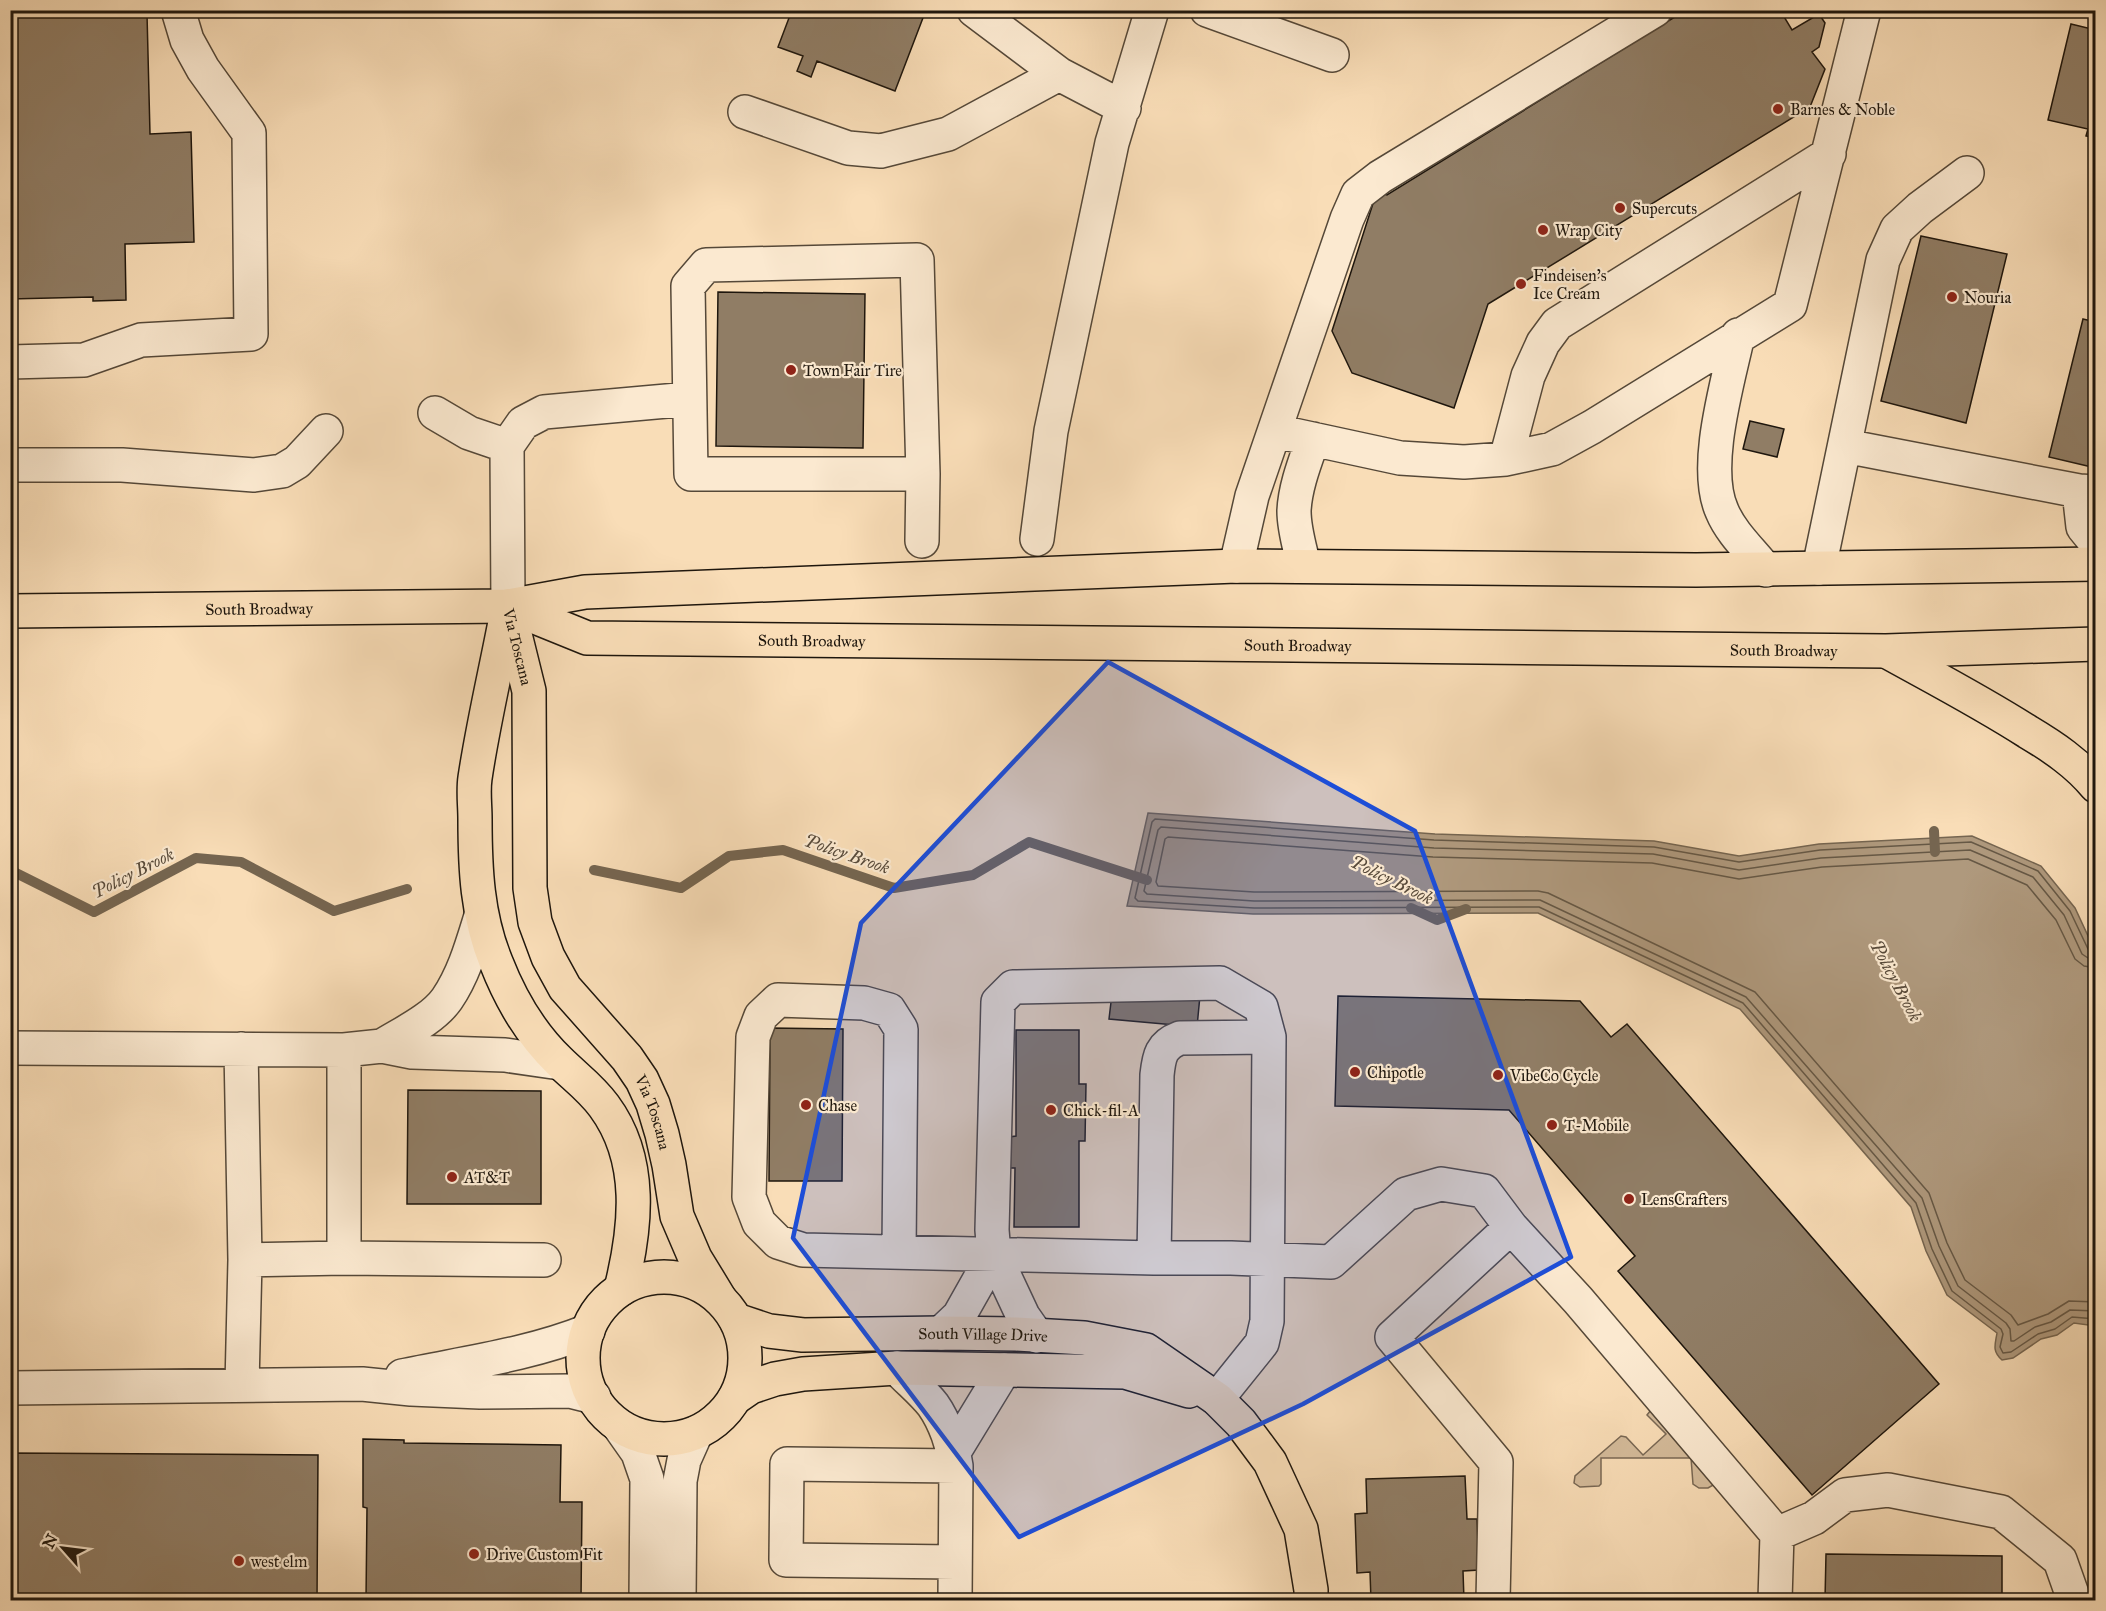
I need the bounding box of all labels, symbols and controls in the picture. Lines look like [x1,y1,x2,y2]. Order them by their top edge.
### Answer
place label: Barnes & Noble [1790,100,1895,119]
marker: Barnes & Noble [1771,102,1785,116]
place label: Supercuts [1632,199,1697,218]
marker: Supercuts [1613,201,1627,215]
place label: Wrap City [1555,221,1623,240]
marker: Wrap City [1536,223,1550,237]
place label: Findeisen's Ice Cream [1533,266,1607,303]
marker: Findeisen's Ice Cream [1514,277,1528,291]
place label: Nouria [1964,288,2011,307]
marker: Nouria [1945,290,1959,304]
place label: Town Fair Tire [803,361,902,380]
marker: Town Fair Tire [784,363,798,377]
street label: South Broadway [205,599,313,619]
street label: Via Toscana [499,606,536,687]
street label: South Broadway [758,631,866,651]
street label: South Broadway [1244,636,1352,656]
street label: South Broadway [1730,640,1838,661]
water label: Policy Brook [801,829,893,879]
water label: Policy Brook [88,843,178,903]
water label: Policy Brook [1347,851,1437,909]
water label: Policy Brook [1865,937,1927,1025]
place label: Chipotle [1367,1063,1424,1082]
marker: Chipotle [1348,1065,1362,1079]
place label: VibeCo Cycle [1509,1066,1599,1085]
marker: VibeCo Cycle [1491,1068,1505,1082]
street label: Via Toscana [630,1071,674,1152]
place label: Chase [818,1096,857,1115]
marker: Chase [799,1098,813,1112]
place label: Chick-fil-A [1063,1101,1139,1120]
marker: Chick-fil-A [1044,1103,1058,1117]
place label: T-Mobile [1564,1116,1629,1135]
marker: T-Mobile [1545,1118,1559,1132]
place label: AT&T [463,1168,510,1187]
marker: AT&T [445,1170,459,1184]
place label: LensCrafters [1641,1190,1727,1209]
marker: LensCrafters [1622,1192,1636,1206]
street label: South Village Drive [918,1324,1049,1346]
north arrow [33,1518,93,1578]
text: N [39,1530,62,1552]
place label: Drive Custom Fit [486,1545,603,1564]
marker: Drive Custom Fit [467,1547,481,1561]
place label: west elm [251,1552,308,1571]
marker: west elm [232,1554,246,1568]

